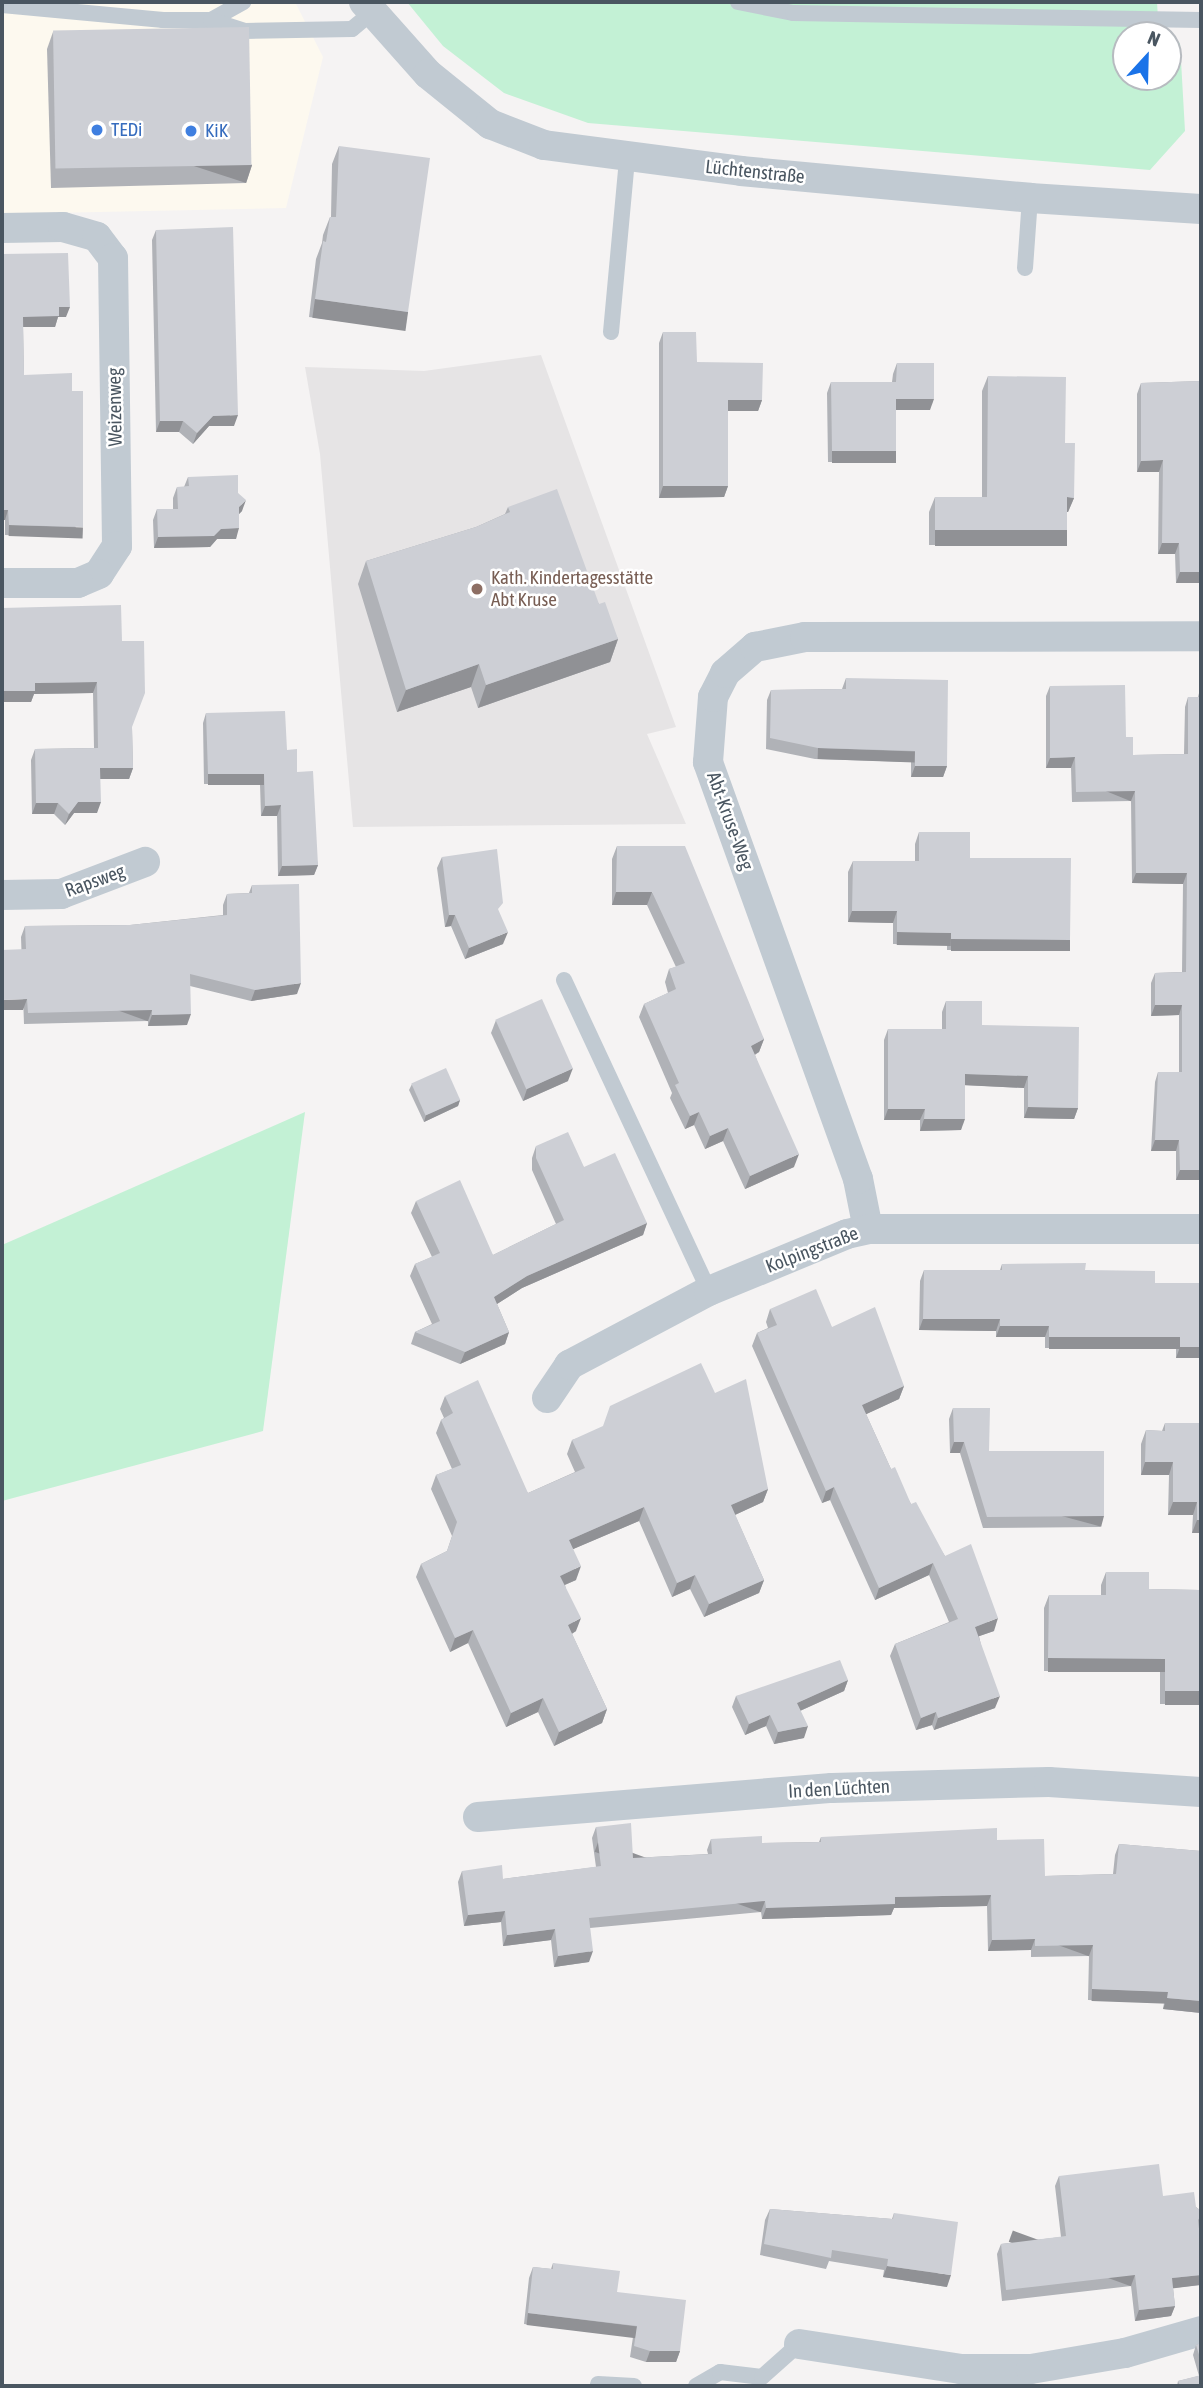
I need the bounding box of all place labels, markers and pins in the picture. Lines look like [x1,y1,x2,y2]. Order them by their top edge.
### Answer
place label: TEDi [111,119,142,141]
place label: KiK [205,120,228,142]
marker: TEDi [89,122,105,138]
marker: KiK [183,123,199,139]
place label: Kath. Kindertagesstätte Abt Kruse [491,567,653,611]
marker: Kath. Kindertagesstätte Abt Kruse [469,581,485,597]

